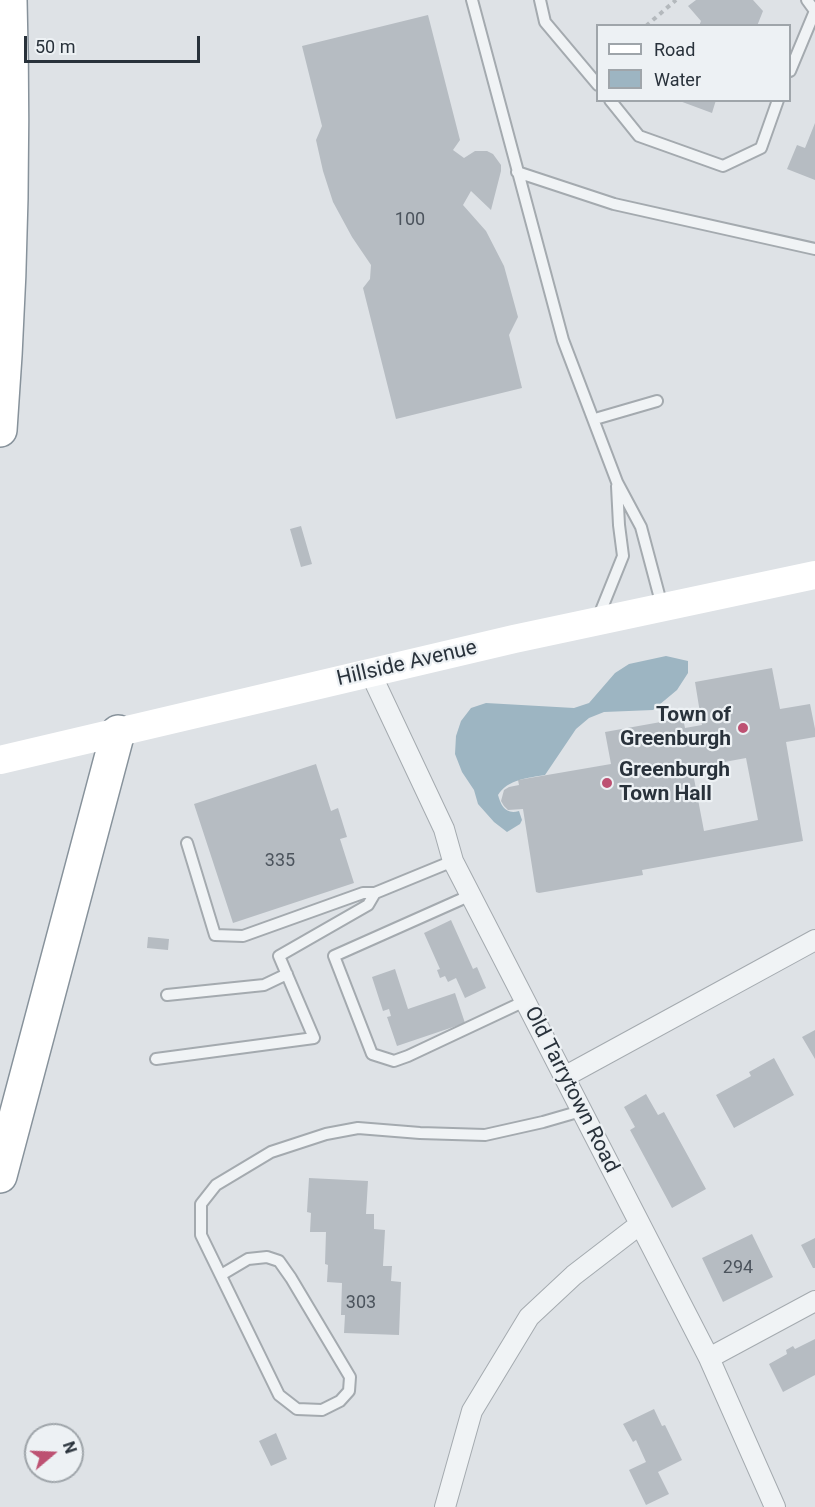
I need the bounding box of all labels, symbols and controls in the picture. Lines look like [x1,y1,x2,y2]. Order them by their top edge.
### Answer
scale bar [27,24,202,62]
legend [596,24,791,102]
text: 50 m [35,36,75,57]
text: Road [654,39,695,60]
text: Water [654,69,701,90]
house number: 100 [395,209,425,231]
street label: Hillside Avenue [334,636,480,692]
place label: Town of Greenburgh [620,703,731,753]
marker: Town of Greenburgh [736,721,750,735]
place label: Greenburgh Town Hall [619,758,730,808]
marker: Greenburgh Town Hall [600,776,614,790]
house number: 335 [265,850,295,872]
street label: Old Tarrytown Road [518,1003,624,1177]
house number: 294 [723,1257,753,1279]
house number: 303 [346,1292,376,1314]
north arrow [24,1423,84,1483]
text: N [59,1439,80,1456]

